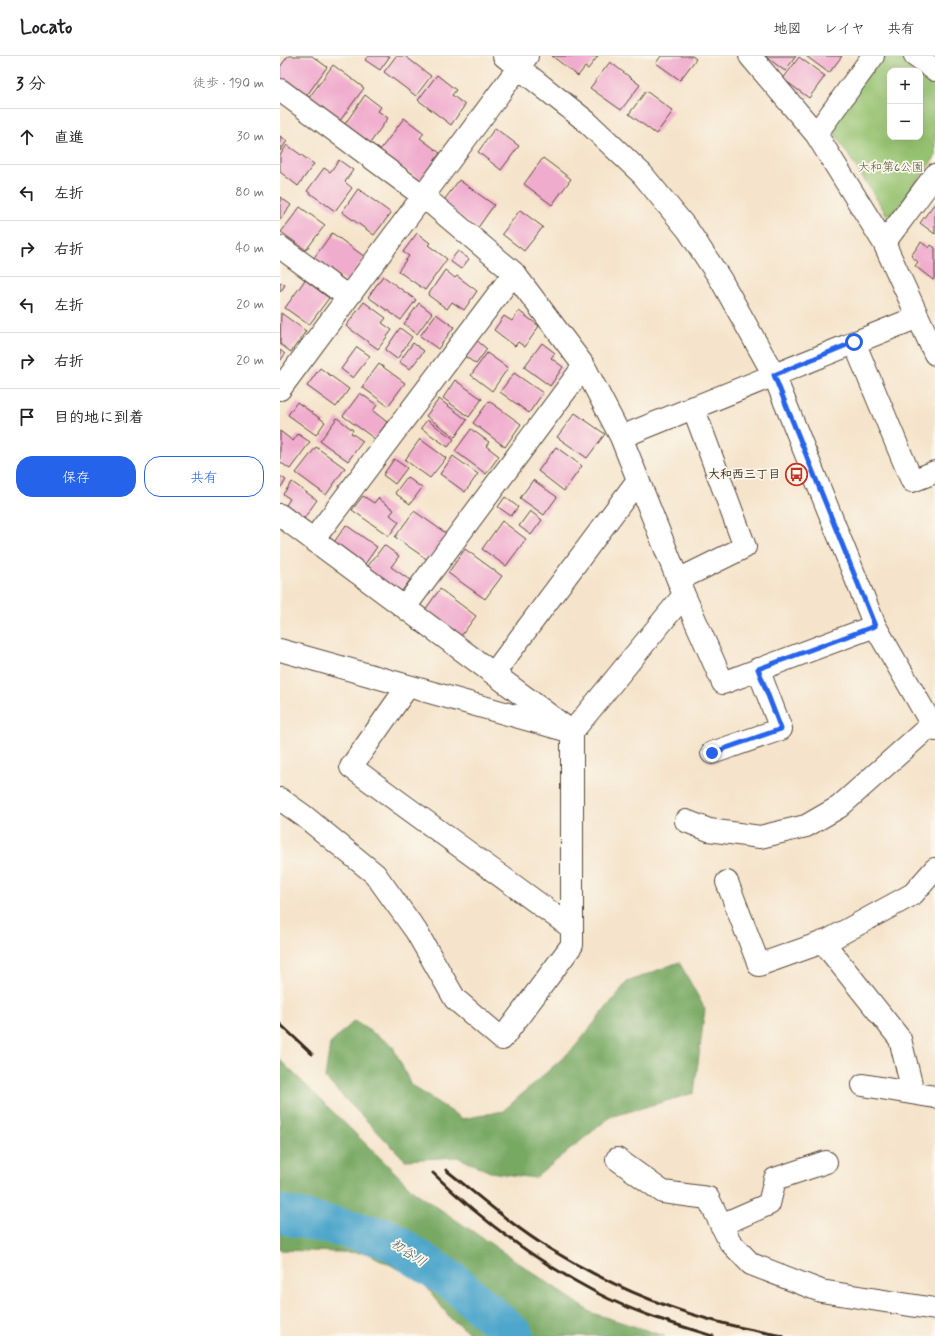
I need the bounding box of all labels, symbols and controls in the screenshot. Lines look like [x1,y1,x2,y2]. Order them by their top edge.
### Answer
text: Locato [20,15,72,40]
text: 地図 [774,20,802,38]
text: レイヤ [824,20,865,38]
text: 共有 [887,20,915,38]
map controls [887,68,923,140]
button: + [887,68,923,104]
text: 3 分 [16,73,45,95]
text: 徒歩 · 190 m [193,75,264,92]
button: − [887,104,923,140]
icon: ahead [16,126,38,148]
text: 直進 [54,128,84,148]
text: 30 m [237,128,264,145]
park label: 大和第6公園 [858,160,924,176]
icon: left [16,182,38,204]
text: 左折 [54,184,84,204]
text: 80 m [235,184,264,201]
icon: right [16,238,38,260]
text: 右折 [54,240,84,260]
text: 40 m [235,240,264,257]
icon: left [16,294,38,316]
text: 左折 [54,296,84,316]
text: 20 m [236,296,264,313]
route start [845,333,863,351]
icon: right [16,350,38,372]
text: 右折 [54,352,84,372]
text: 20 m [236,352,264,369]
icon: arrive [16,406,38,428]
text: 目的地に到着 [54,408,144,428]
button: 保存 [16,456,136,497]
button: 共有 [144,456,264,497]
bus stop icon: 大和西三丁目 [783,461,809,487]
place label: 大和西三丁目 [708,467,780,483]
route end [703,744,721,762]
water label: 初谷川 [387,1236,429,1271]

